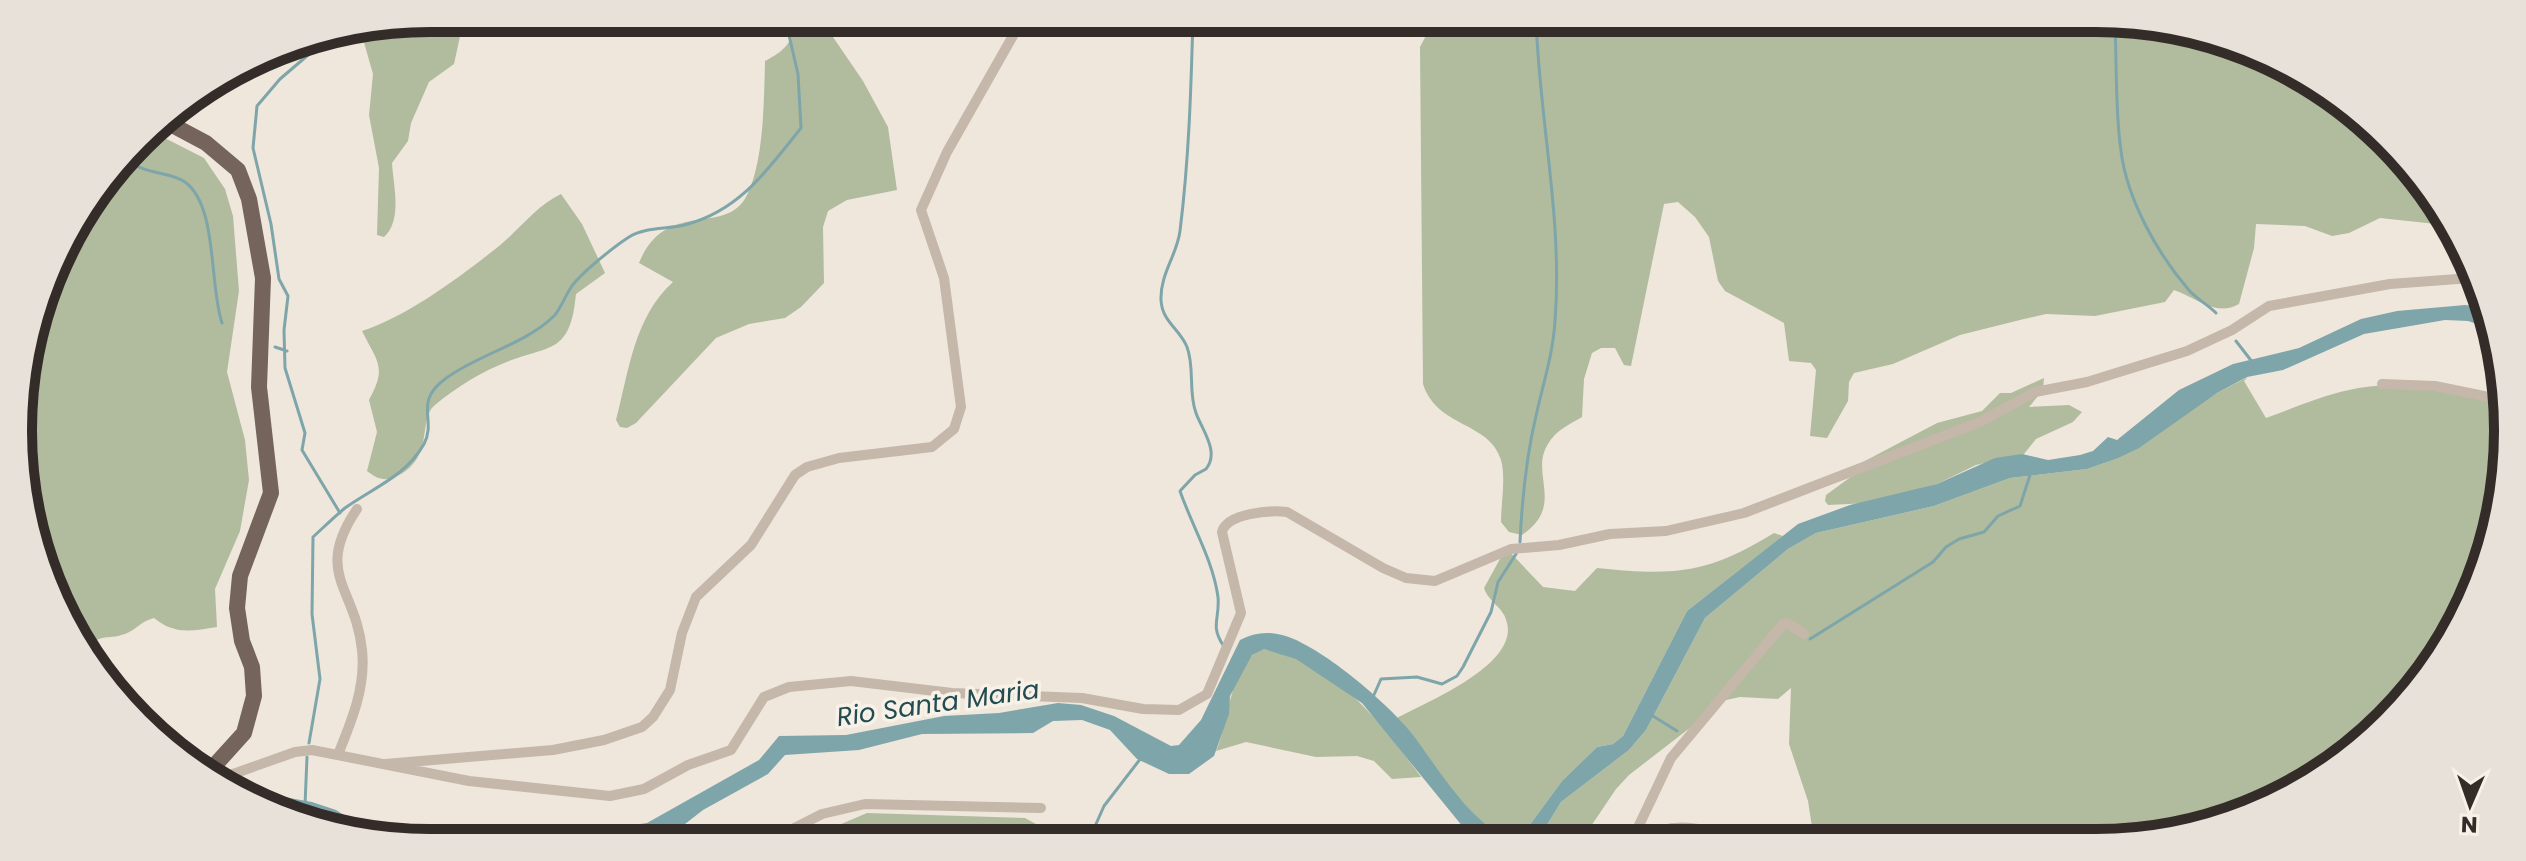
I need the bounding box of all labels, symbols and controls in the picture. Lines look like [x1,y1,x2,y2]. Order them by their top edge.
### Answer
water label: Rio Santa Maria [834,671,1042,735]
north arrow [2430,765,2510,845]
text: N [2461,809,2478,840]

